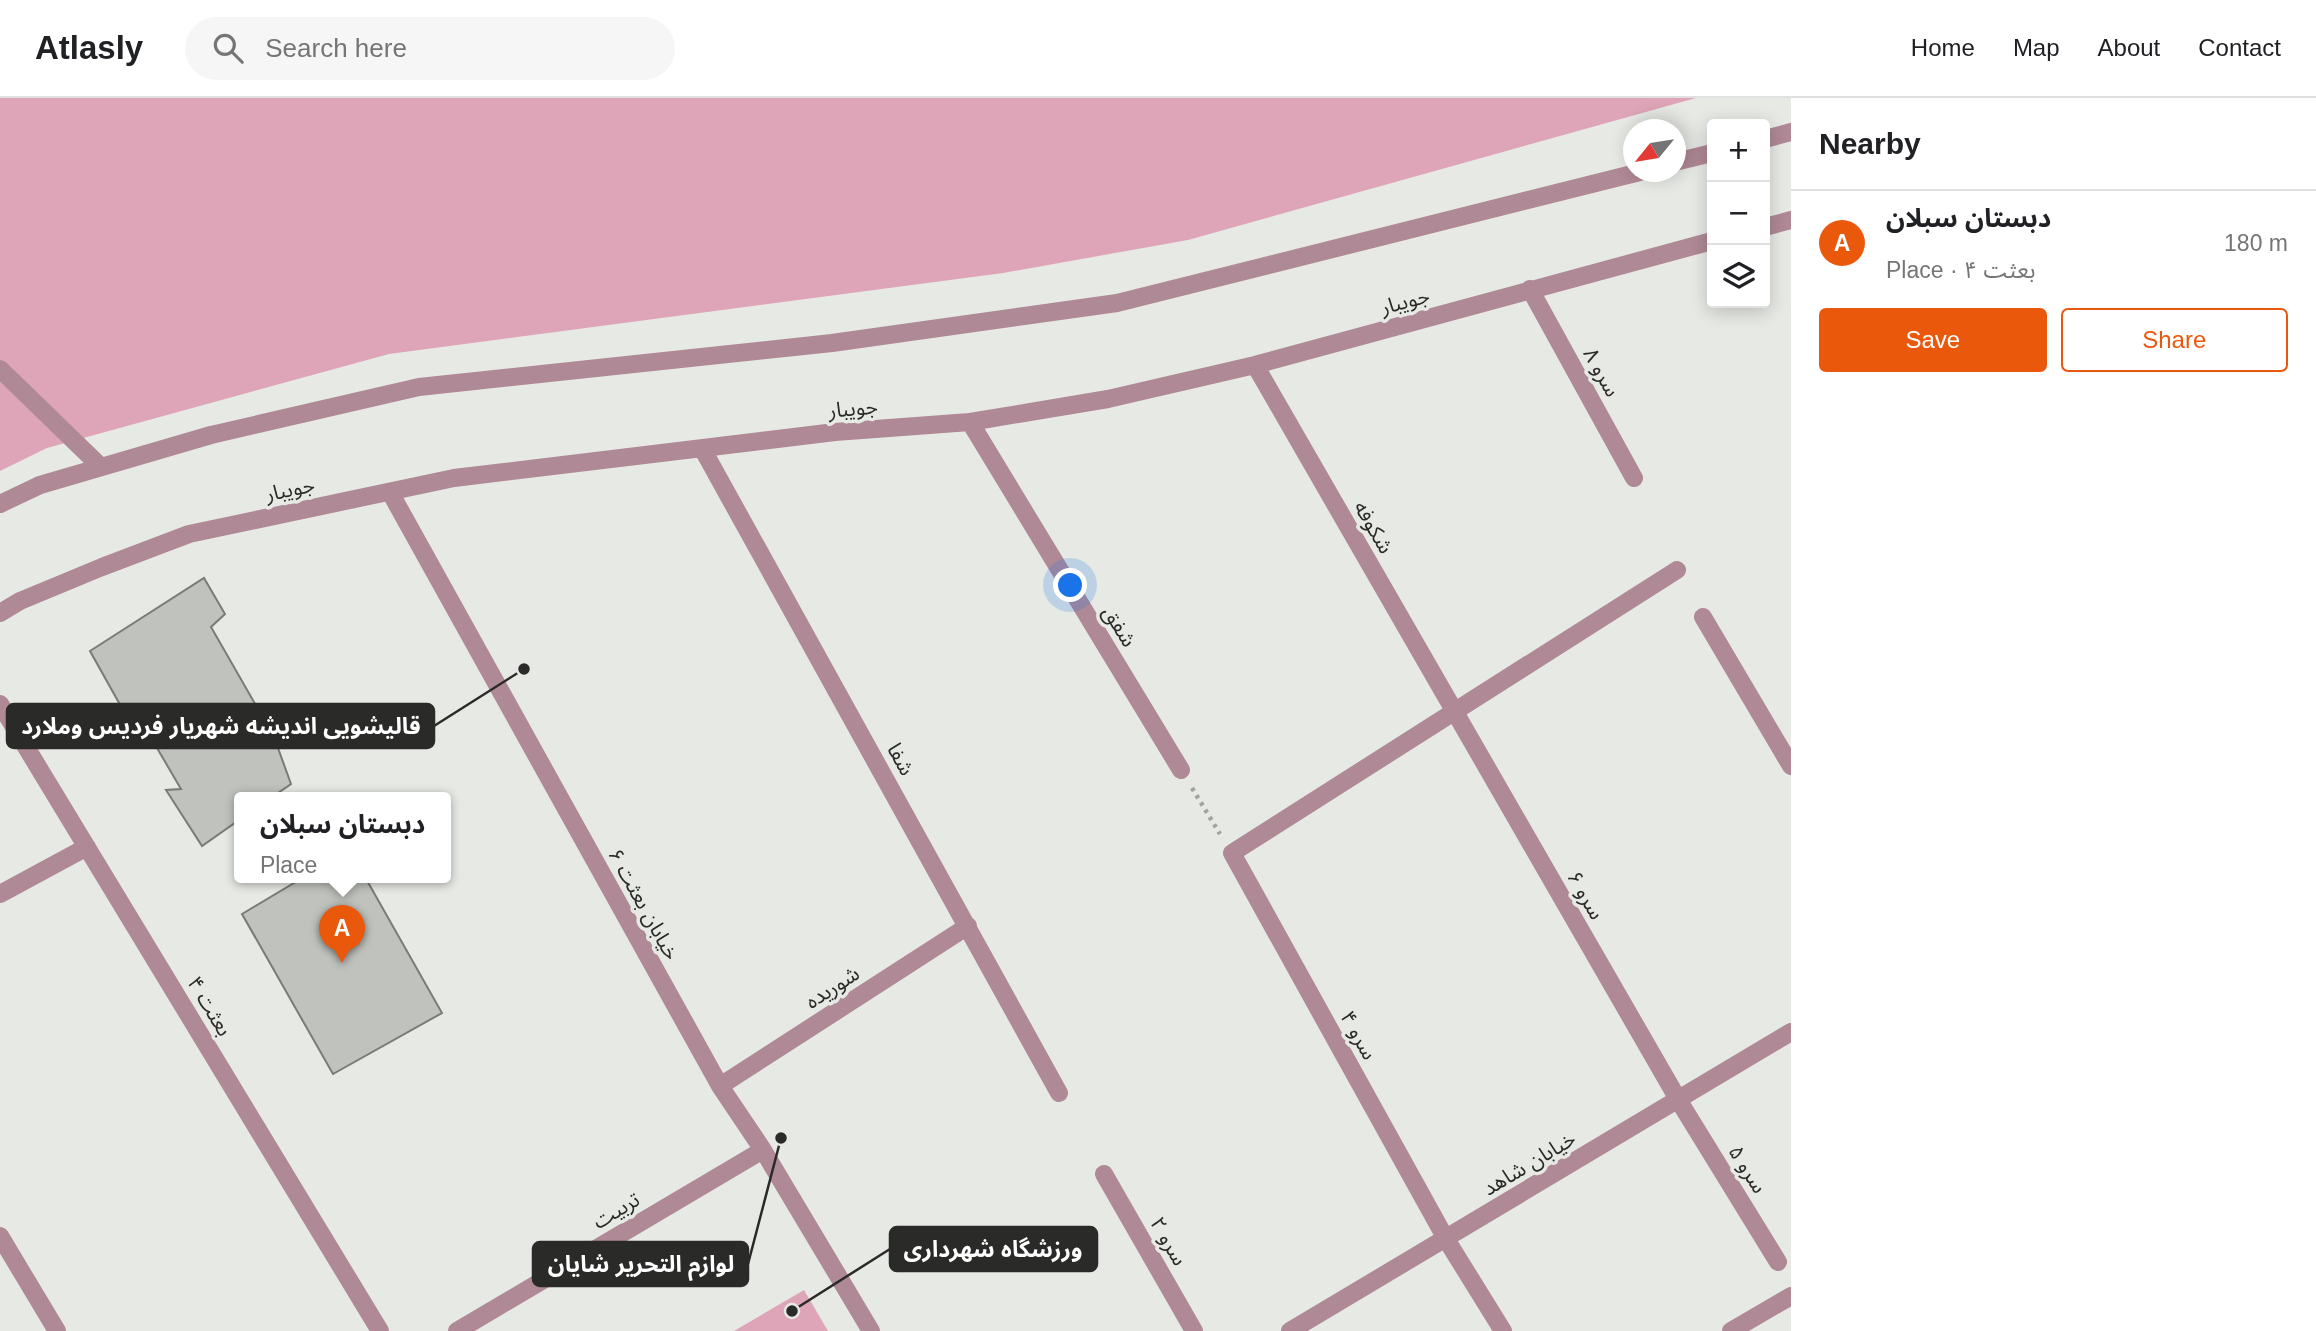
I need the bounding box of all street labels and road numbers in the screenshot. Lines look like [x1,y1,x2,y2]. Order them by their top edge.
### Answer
street label: جویبار [1377,283,1432,320]
street label: سرو ۸ [1578,344,1625,401]
street label: جویبار [826,394,879,423]
street label: جویبار [262,473,317,507]
street label: شکوفه [1349,497,1398,558]
street label: شفق [1097,601,1141,652]
street label: شفا [883,739,919,779]
street label: خیابان بعثت ۶ [603,844,684,964]
street label: سرو ۶ [1562,867,1609,924]
street label: شوریده [801,961,864,1014]
street label: بعثت ۴ [183,972,237,1040]
street label: سرو ۴ [1335,1007,1382,1064]
street label: خیابان شاهد [1478,1126,1580,1201]
street label: سرو ۵ [1724,1141,1772,1198]
street label: تربیت [588,1187,644,1234]
street label: سرو ۲ [1145,1213,1192,1270]

